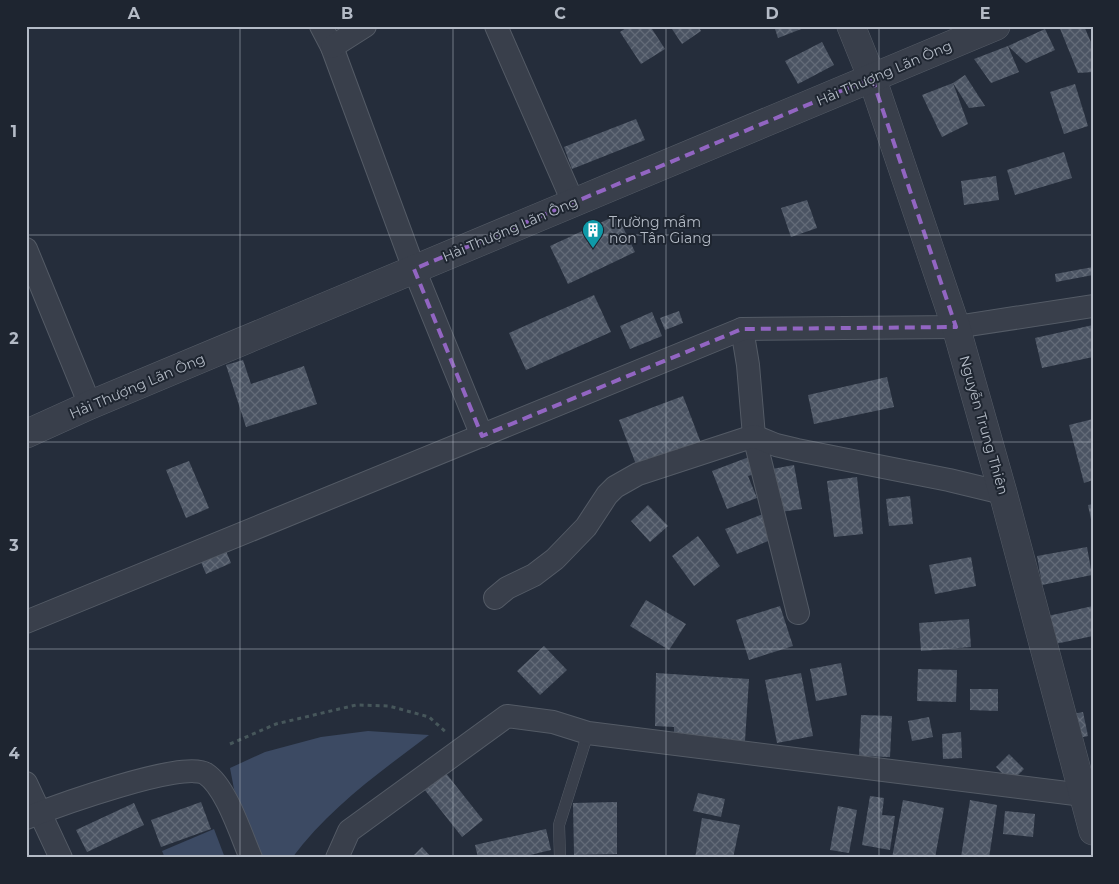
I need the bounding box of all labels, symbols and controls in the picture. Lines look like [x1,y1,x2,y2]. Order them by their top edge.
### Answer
text: A [127,4,141,23]
text: B [341,4,353,23]
text: C [554,4,566,23]
text: D [765,4,779,23]
text: E [980,4,990,23]
street label: Hải Thượng Lãn Ông [813,36,955,110]
text: 1 [11,122,17,141]
street label: Hải Thượng Lãn Ông [439,192,581,266]
place label: Trường mầm non Tân Giang [609,213,711,247]
building icon: Trường mầm non Tân Giang [581,218,605,249]
text: 2 [9,329,19,348]
street label: Hải Thượng Lãn Ông [66,349,208,423]
street label: Nguyễn Trung Thiên [955,353,1013,497]
text: 3 [8,536,19,555]
text: 4 [8,744,20,763]

